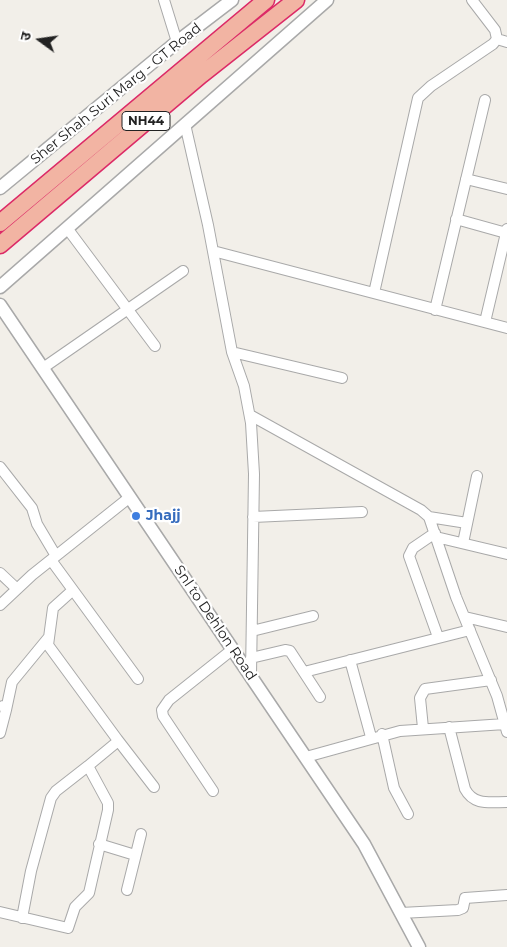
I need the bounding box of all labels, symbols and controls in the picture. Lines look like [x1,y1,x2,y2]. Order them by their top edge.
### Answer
north arrow [15,15,65,65]
street label: Sher Shah Suri Marg - GT Road [27,20,205,168]
text: उ [16,30,35,43]
road number: NH44 [122,112,170,130]
place label: Jhajj [146,508,180,524]
marker: Jhajj [130,510,142,522]
street label: Snl to Dehlon Road [170,562,260,684]

